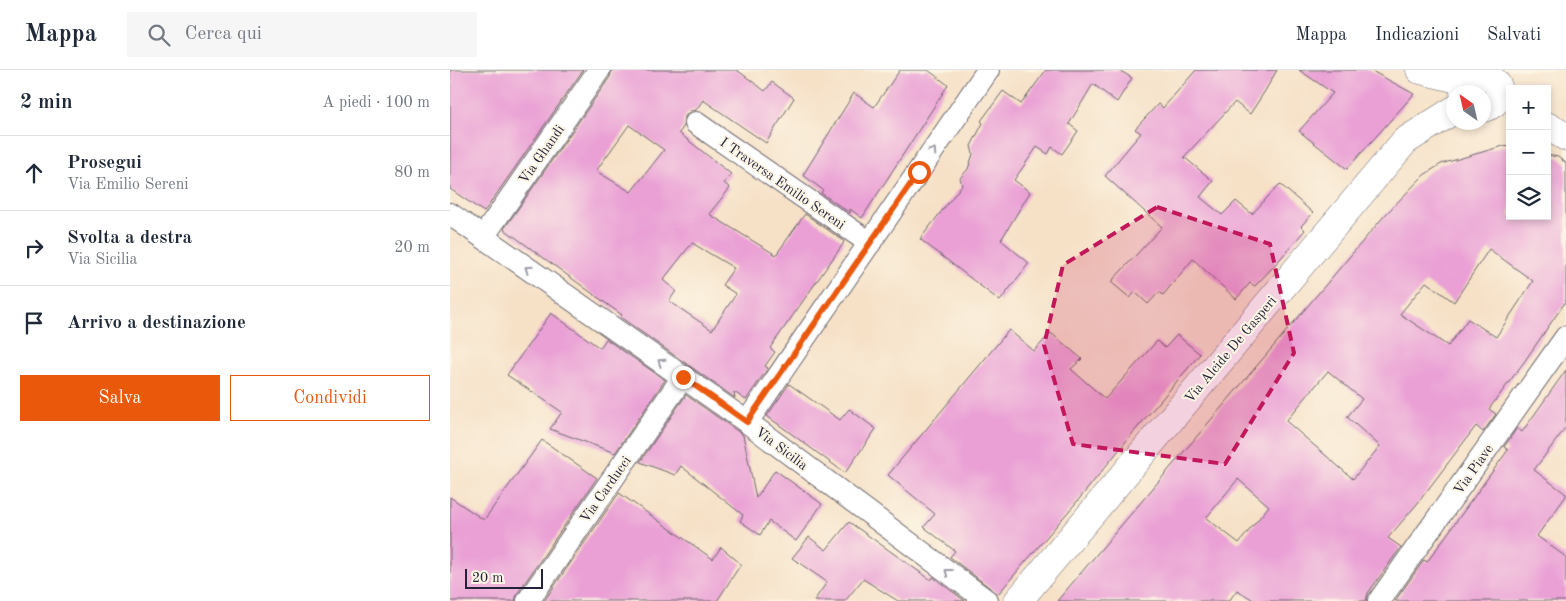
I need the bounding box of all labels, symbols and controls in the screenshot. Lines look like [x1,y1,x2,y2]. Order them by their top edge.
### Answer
search box [127,12,477,57]
icon: search [145,21,173,49]
text: Mappa [25,23,97,47]
text: Cerca qui [185,25,262,44]
text: Mappa [1295,26,1347,44]
text: Indicazioni [1375,26,1459,44]
text: Salvati [1487,26,1541,44]
north arrow [1446,85,1491,130]
map controls [1506,85,1551,220]
button: + [1506,85,1551,130]
text: 2 min [20,92,73,113]
text: A piedi · 100 m [322,95,430,111]
street label: Via Ghandi [517,123,567,186]
button: − [1506,130,1551,175]
street label: I Traversa Emilio Sereni [717,135,848,232]
one-way arrow [927,147,936,157]
text: Prosegui [67,154,142,173]
icon: ahead [20,159,48,187]
route start [908,161,931,184]
text: 80 m [394,165,430,181]
button: layers [1506,175,1551,220]
text: Via Emilio Sereni [67,177,189,193]
text: Svolta a destra [67,229,192,248]
icon: right [20,234,48,262]
text: 20 m [394,240,430,256]
text: Via Sicilia [67,252,137,268]
one-way arrow [524,266,534,275]
street label: Via Alcide De Gasperi [1182,293,1279,406]
icon: arrive [20,309,48,337]
text: Arrivo a destinazione [67,314,246,333]
one-way arrow [658,359,667,368]
route end [672,366,695,389]
button: Salva [20,375,220,421]
button: Condividi [230,375,430,421]
street label: Via Sicilia [753,425,810,473]
street label: Via Piave [1452,442,1496,497]
street label: Via Carducci [578,454,634,525]
scale bar [465,566,542,589]
one-way arrow [944,569,954,578]
text: 20 m [472,571,503,585]

